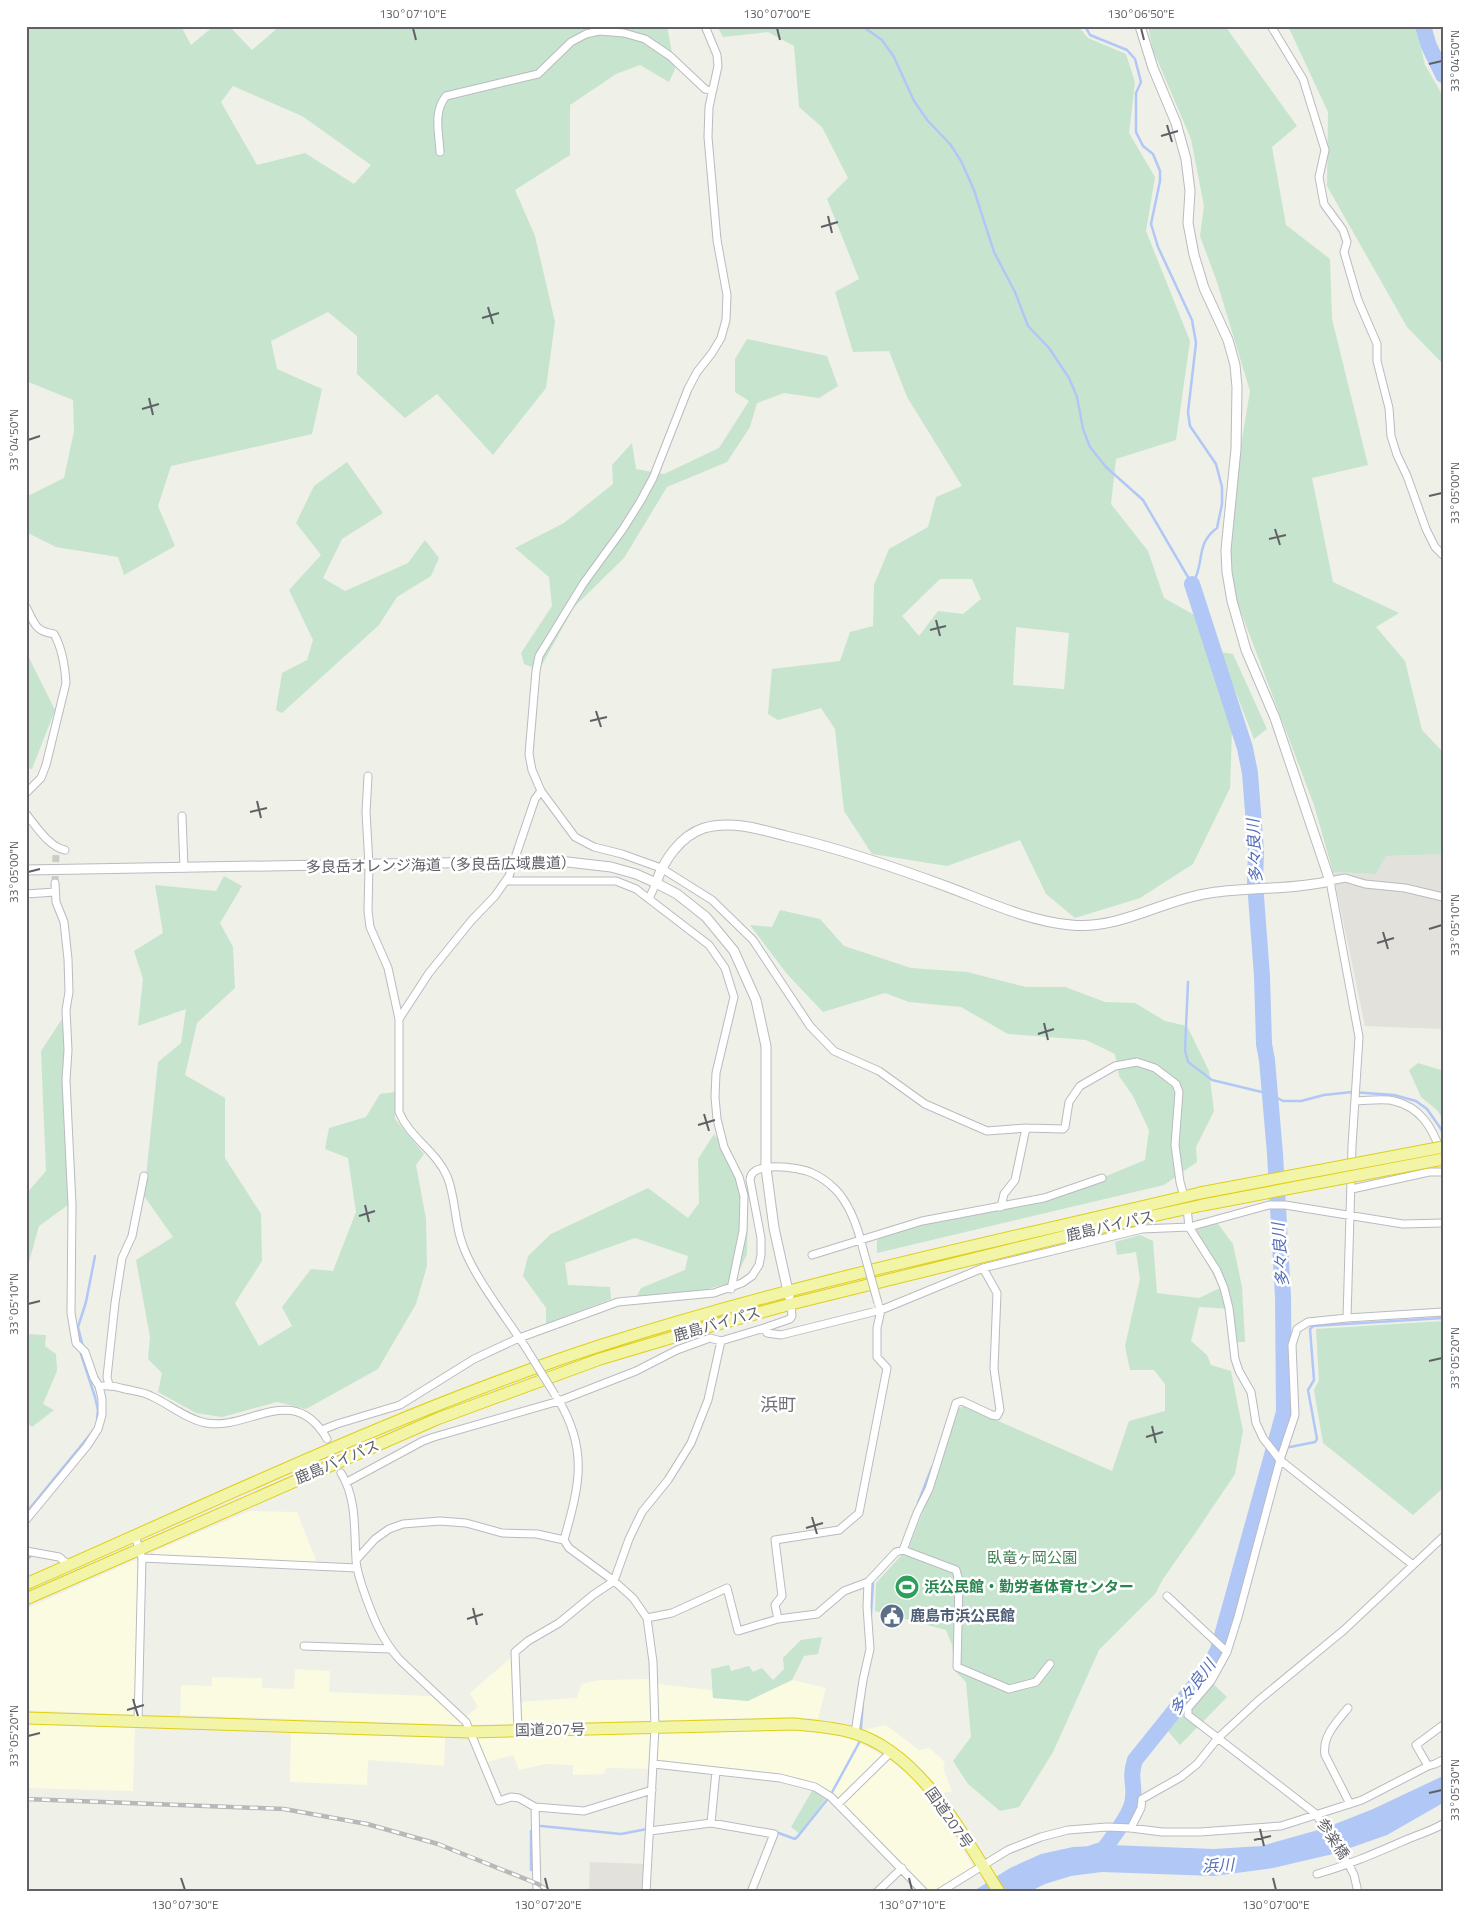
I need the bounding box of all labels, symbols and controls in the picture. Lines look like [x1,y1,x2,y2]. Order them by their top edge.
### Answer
text: 130°07'10"E [379,4,447,23]
text: 130°07'00"E [743,4,811,23]
text: 130°06'50"E [1107,4,1175,23]
text: 33°04'50"N [1445,30,1464,92]
text: 33°04'50"N [4,409,23,471]
text: 33°05'00"N [1445,462,1464,524]
water label: 多々良川 [1240,816,1268,884]
text: 33°05'00"N [4,841,23,903]
street label: 多良岳オレンジ海道（多良岳広域農道） [306,851,576,878]
text: 33°05'10"N [1445,894,1464,956]
street label: 鹿島バイパス [1064,1204,1156,1247]
water label: 多々良川 [1266,1220,1294,1288]
text: 33°05'10"N [4,1273,23,1335]
street label: 鹿島バイパス [671,1300,763,1347]
text: 33°05'20"N [1445,1327,1464,1389]
district label: 浜町 [760,1391,796,1418]
street label: 鹿島バイパス [291,1433,383,1490]
park label: 臥竜ヶ岡公園 [987,1546,1077,1569]
sports icon: 浜公民館・勤労者体育センター [894,1574,920,1600]
place label: 浜公民館・勤労者体育センター [924,1575,1134,1598]
public building icon: 鹿島市浜公民館 [879,1603,905,1629]
place label: 鹿島市浜公民館 [910,1604,1015,1627]
water label: 多々良川 [1163,1653,1222,1720]
text: 33°05'20"N [4,1705,23,1767]
street label: 国道207号 [515,1717,585,1742]
text: 33°05'30"N [1445,1759,1464,1821]
street label: 国道207号 [920,1782,979,1853]
street label: 参楽橋 [1312,1814,1355,1864]
water label: 浜川 [1201,1852,1237,1878]
text: 130°07'30"E [151,1895,219,1914]
text: 130°07'20"E [514,1895,582,1914]
text: 130°07'10"E [878,1895,946,1914]
text: 130°07'00"E [1242,1895,1310,1914]

